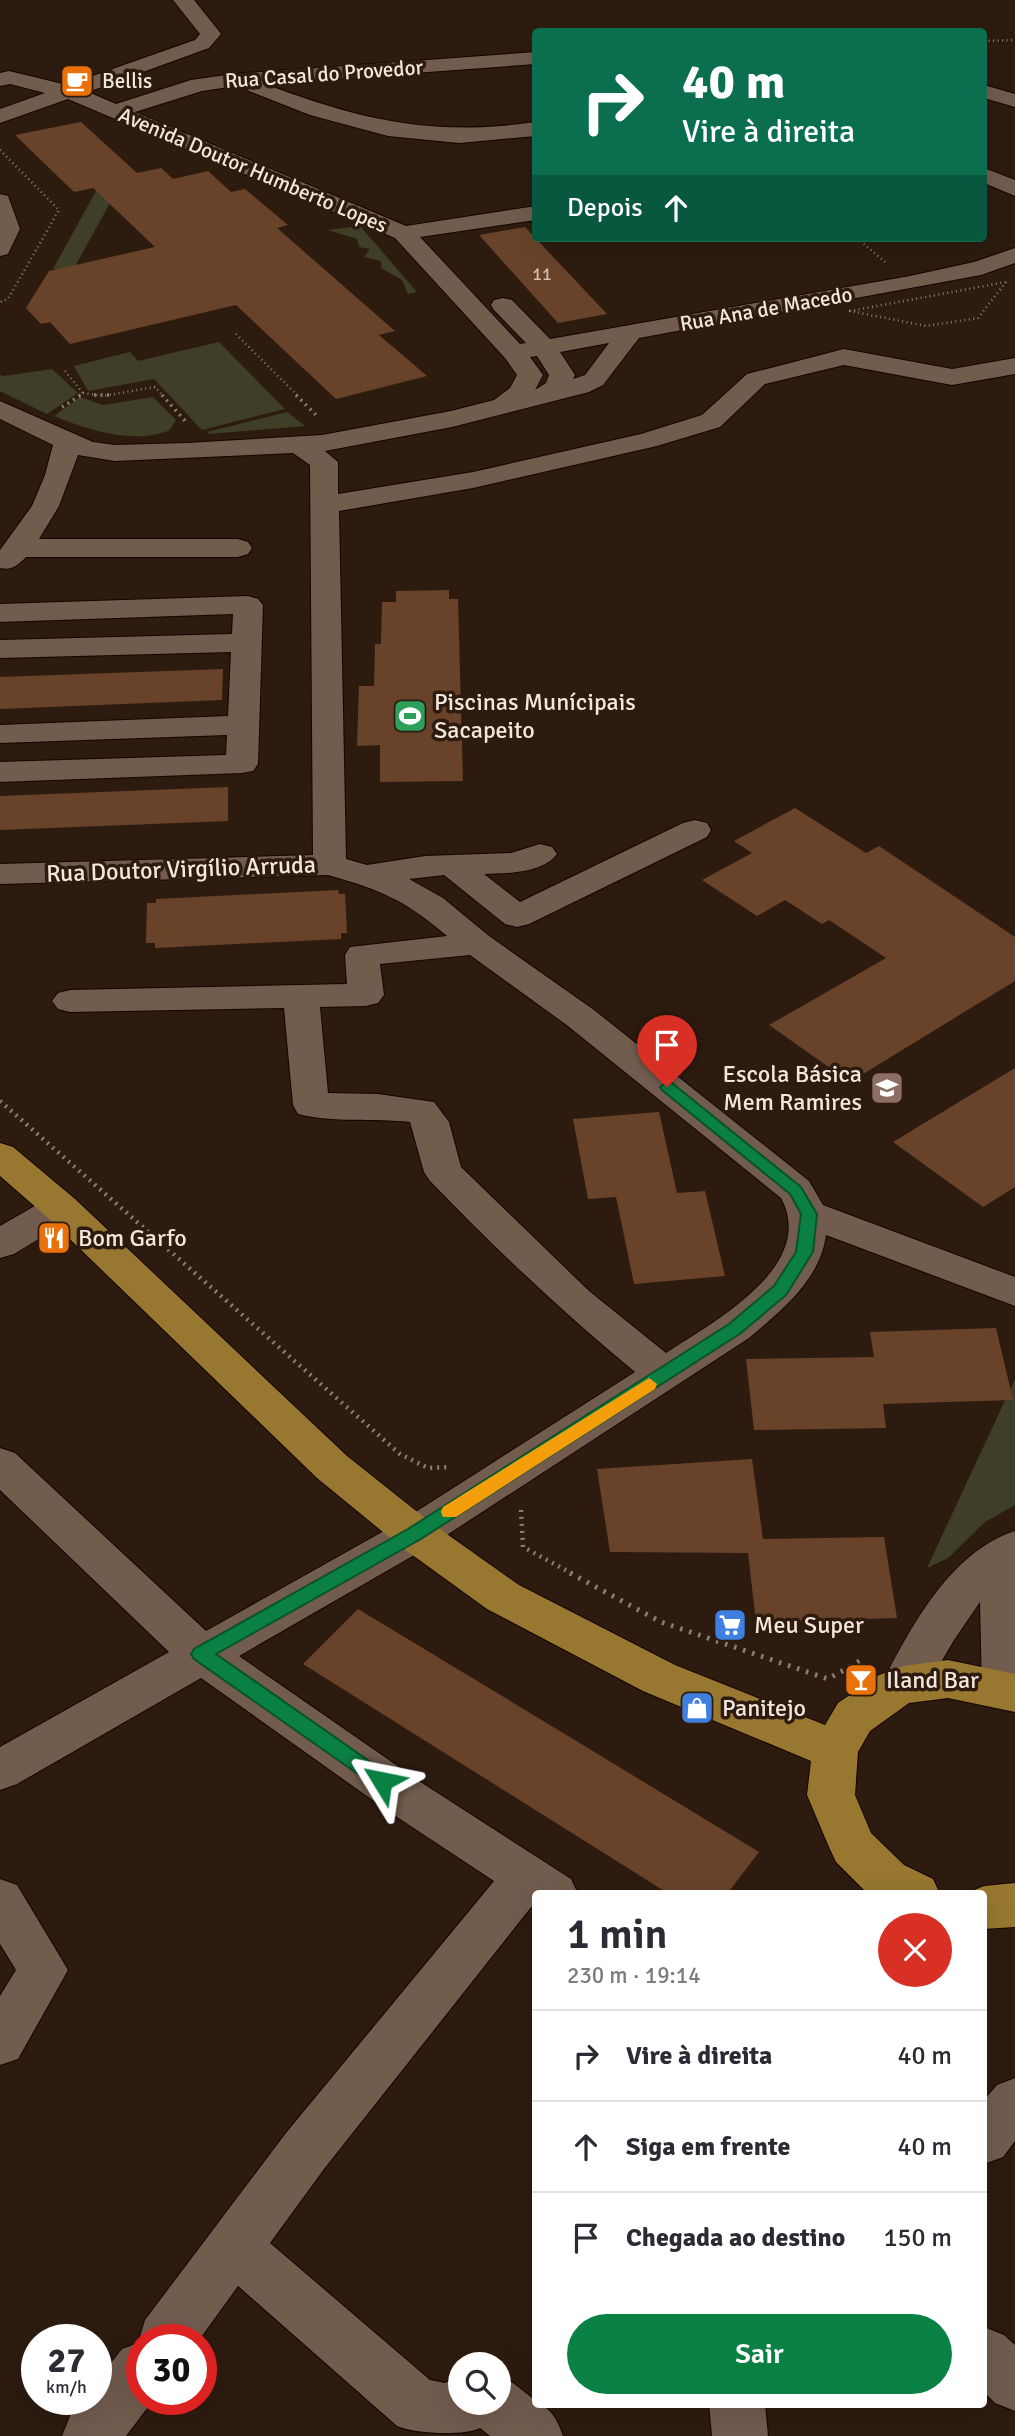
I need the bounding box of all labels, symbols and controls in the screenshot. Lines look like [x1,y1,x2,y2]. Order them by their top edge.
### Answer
text: 40 m [682,52,785,112]
street label: Rua Casal do Provedor [224,54,424,94]
icon: right [567,56,658,147]
cafe icon: Bellis [58,62,96,100]
place label: Bellis [102,68,152,94]
street label: Avenida Doutor Humberto Lopes [115,102,391,238]
text: Vire à direita [682,112,855,151]
icon: ahead [657,189,695,227]
text: Depois [567,192,643,224]
house number: 11 [532,263,552,285]
street label: Rua Ana de Macedo [678,281,854,337]
place label: Piscinas Munícipais Sacapeito [434,687,636,745]
sports icon: Piscinas Munícipais Sacapeito [391,697,429,735]
street label: Rua Doutor Virgílio Arruda [46,849,316,889]
pin [637,1015,697,1087]
icon: arrive [648,1026,686,1064]
place label: Escola Básica Mem Ramires [723,1059,862,1117]
school or university icon: Escola Básica Mem Ramires [868,1069,906,1107]
restaurant icon: Bom Garfo [35,1219,73,1257]
place label: Bom Garfo [78,1223,187,1253]
supermarket icon: Meu Super [711,1606,749,1644]
place label: Meu Super [754,1610,864,1640]
bar icon: Iland Bar [842,1661,880,1699]
place label: Iland Bar [886,1665,979,1695]
shop icon: Panitejo [678,1689,716,1727]
place label: Panitejo [722,1693,806,1723]
position arrow [345,1744,419,1818]
text: 1 min [567,1909,668,1960]
button: close [878,1913,952,1987]
text: 230 m · 19:14 [567,1961,701,1990]
icon: right [567,2037,605,2075]
text: Vire à direita [626,2040,772,2072]
text: 40 m [897,2040,952,2072]
icon: ahead [567,2128,605,2166]
text: Siga em frente [626,2131,790,2163]
text: 40 m [897,2131,952,2163]
icon: arrive [567,2219,605,2257]
text: Chegada ao destino [626,2222,845,2254]
text: 150 m [883,2222,952,2254]
button: Sair [567,2314,952,2394]
speed limit sign: 30 [126,2324,217,2415]
text: 27 [48,2339,85,2382]
map controls [448,2352,511,2415]
button: search [448,2352,511,2415]
text: km/h [46,2376,87,2398]

